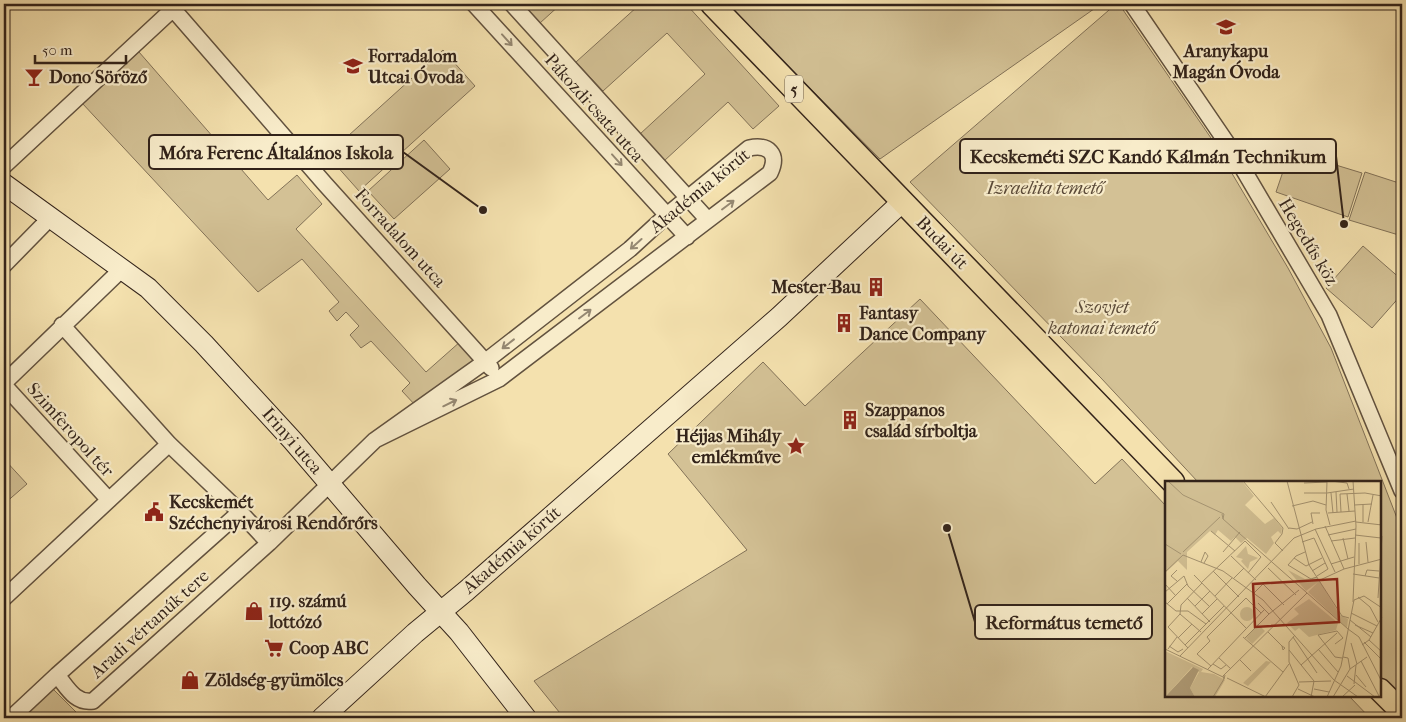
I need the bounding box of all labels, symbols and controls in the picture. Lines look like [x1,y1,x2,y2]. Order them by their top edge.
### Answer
school or university icon: Aranykapu Magán Óvoda [1215,16,1237,38]
scale bar [35,32,126,64]
one-way arrow [501,33,513,46]
text: 50 m [42,41,73,59]
place label: Aranykapu Magán Óvoda [1171,41,1280,83]
place label: Forradalom Utcai Óvoda [367,46,465,88]
street label: Pákozdi csata utca [540,50,649,167]
school or university icon: Forradalom Utcai Óvoda [342,55,364,77]
bar icon: Dono Söröző [23,66,45,88]
place label: Dono Söröző [49,67,148,88]
road number: 5 [785,76,803,102]
callout: Móra Ferenc Általános Iskola [149,135,403,169]
callout: Kecskeméti SZC Kandó Kálmán Technikum [960,139,1336,173]
text: Móra Ferenc Általános Iskola [158,141,394,164]
street label: Akadémia körút [645,144,755,238]
text: Kecskeméti SZC Kandó Kálmán Technikum [970,146,1326,168]
one-way arrow [611,153,622,166]
park label: Izraelita temető [986,178,1107,199]
street label: Forradalom utca [350,184,450,292]
street label: Hegedűs köz [1274,195,1342,289]
one-way arrow [721,200,735,210]
street label: Budai út [912,212,973,274]
one-way arrow [629,238,642,249]
building icon: Mester-Bau [865,276,887,298]
place label: Mester-Bau [770,277,862,298]
park label: Szovjet katonai temető [1047,297,1159,339]
place label: Fantasy Dance Company [858,303,987,345]
one-way arrow [578,309,592,319]
building icon: Fantasy Dance Company [833,312,855,334]
one-way arrow [501,339,515,349]
street label: Szimferopol tér [22,379,118,482]
one-way arrow [442,398,457,407]
place label: Szappanos család sírboltja [865,400,978,442]
street label: Irinyi utca [257,403,327,479]
building icon: Szappanos család sírboltja [839,409,861,431]
place label: Héjjas Mihály emlékműve [676,426,782,468]
place icon: Héjjas Mihály emlékműve [785,435,807,457]
inset map [1165,481,1381,697]
place label: Kecskemét Széchenyivárosi Rendőrőrs [169,492,378,534]
public building icon: Kecskemét Széchenyivárosi Rendőrőrs [143,501,165,523]
street label: Akadémia körút [458,501,566,599]
street label: Aradi vértanúk tere [86,565,214,683]
place label: 119. számú lottózó [268,591,347,633]
shop icon: 119. számú lottózó [243,600,265,622]
callout: Református temető [975,605,1152,639]
text: Református temető [985,612,1143,634]
supermarket icon: Coop ABC [263,637,285,659]
place label: Coop ABC [289,638,369,659]
shop icon: Zöldség-gyümölcs [179,669,201,691]
place label: Zöldség-gyümölcs [205,670,344,691]

